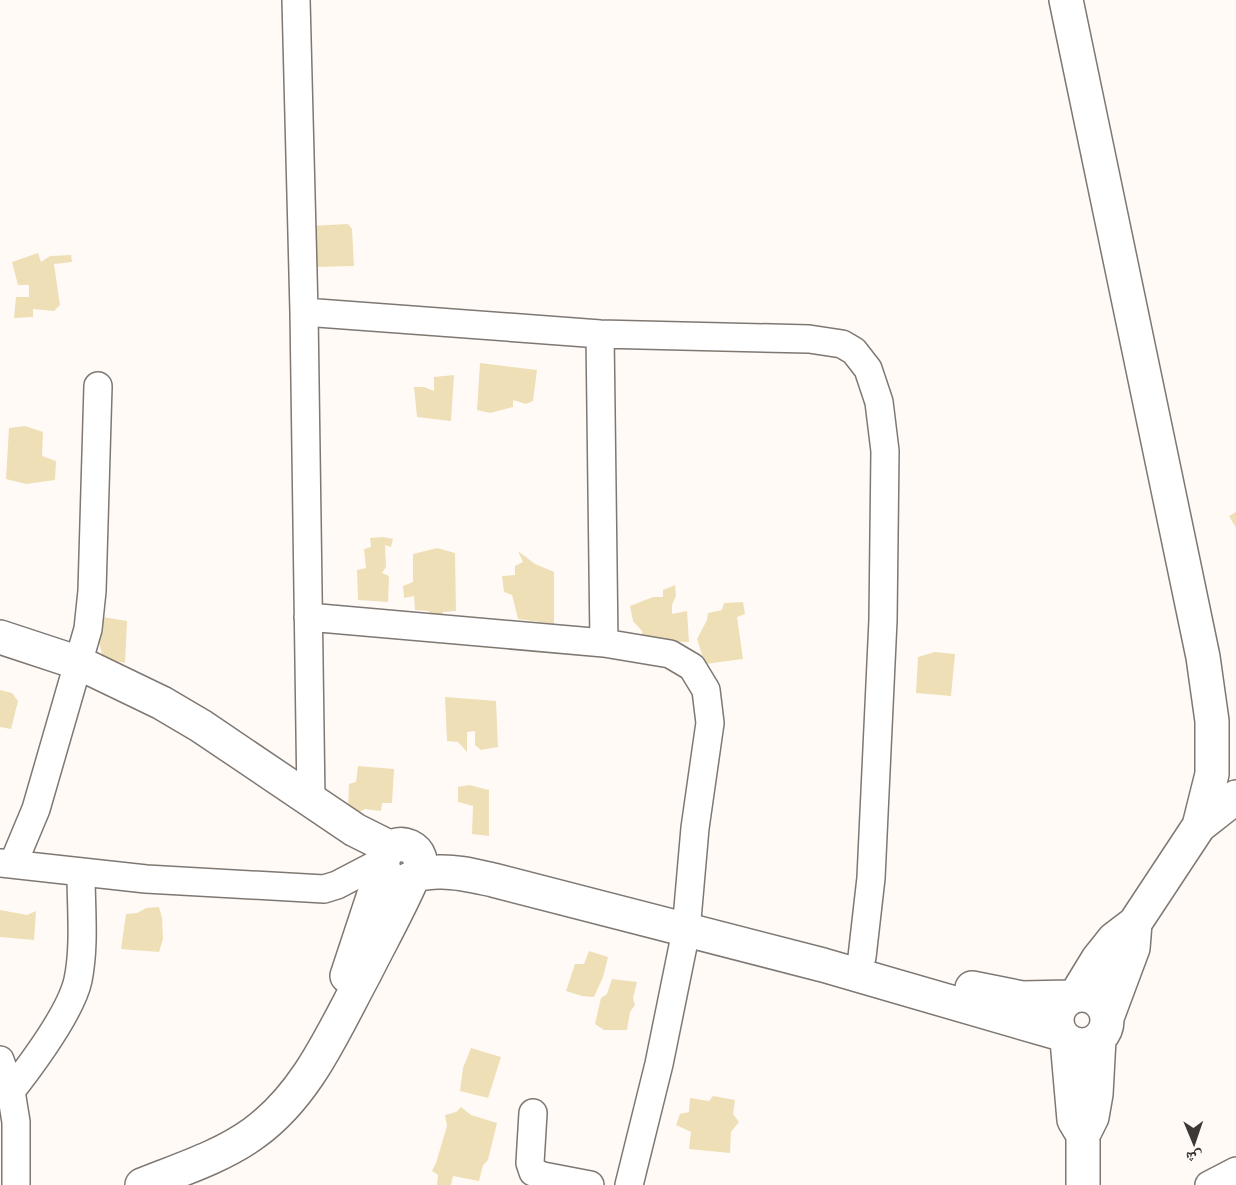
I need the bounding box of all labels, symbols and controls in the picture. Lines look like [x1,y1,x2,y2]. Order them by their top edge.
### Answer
north arrow [1164,1113,1224,1173]
text: ش [1186,1146,1203,1170]

